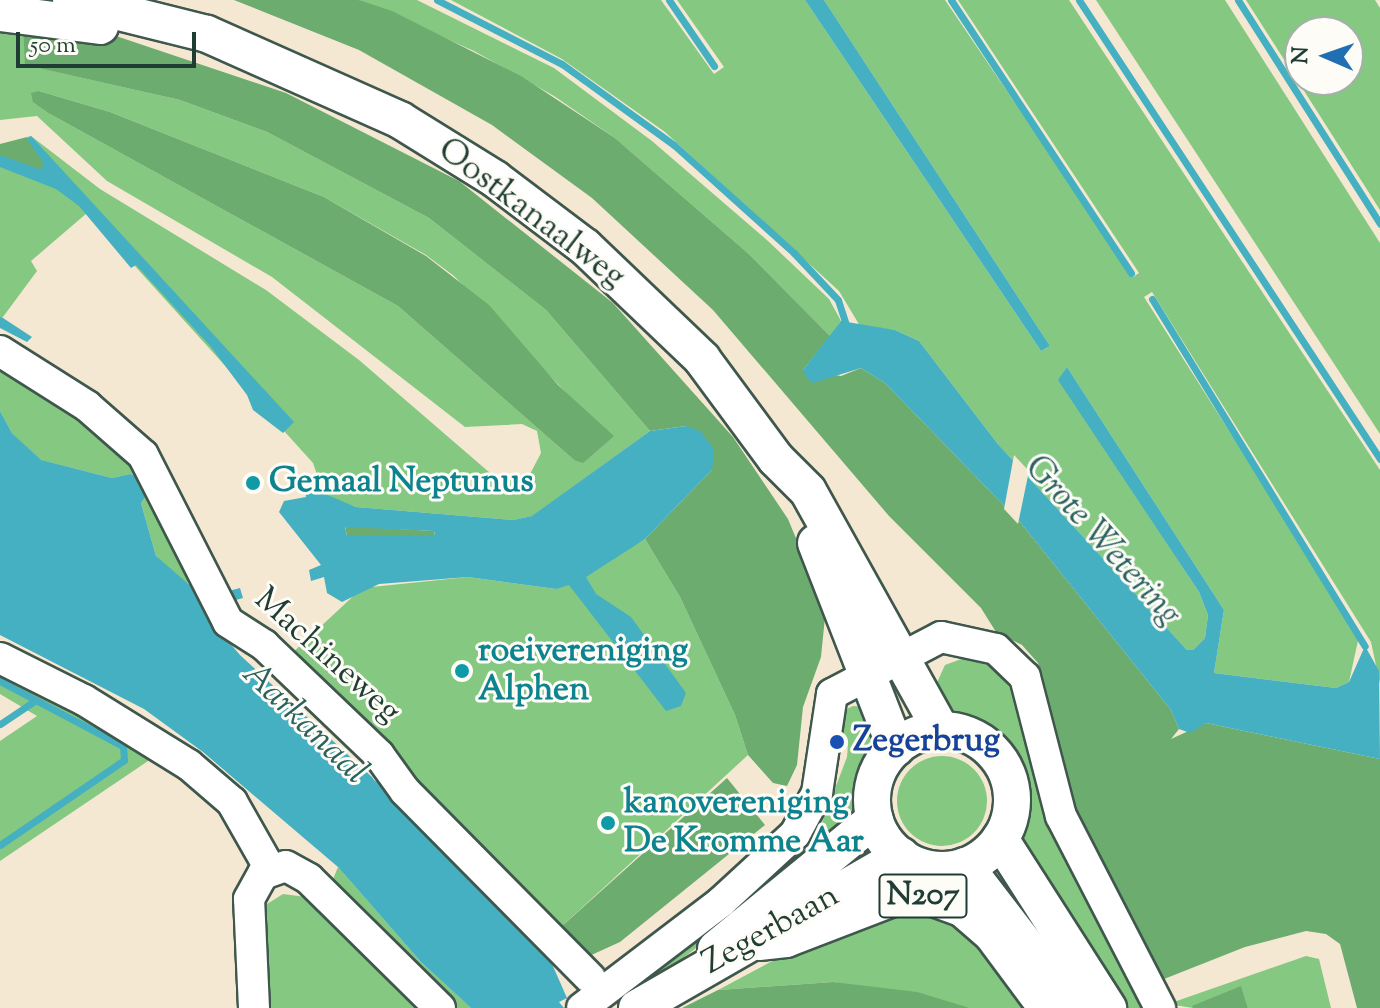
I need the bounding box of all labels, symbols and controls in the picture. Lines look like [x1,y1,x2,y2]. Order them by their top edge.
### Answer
scale bar [20,16,200,66]
north arrow [1284,16,1364,96]
text: 50 m [30,29,76,63]
text: N [1286,46,1318,65]
street label: Oostkanaalweg [429,130,633,298]
water label: Grote Wetering [1014,448,1190,636]
place label: Gemaal Neptunus [269,463,534,503]
marker: Gemaal Neptunus [244,474,262,492]
street label: Machineweg [245,580,409,732]
place label: roeivereniging Alphen [478,631,688,710]
water label: Aarkanaal [232,654,376,794]
marker: roeivereniging Alphen [453,662,471,680]
place label: Zegerbrug [853,722,1000,762]
marker: Zegerbrug [828,733,846,751]
place label: kanovereniging De Kromme Aar [624,783,864,862]
marker: kanovereniging De Kromme Aar [599,814,617,832]
road number: N207 [877,868,969,924]
street label: Zegerbaan [696,876,846,984]

